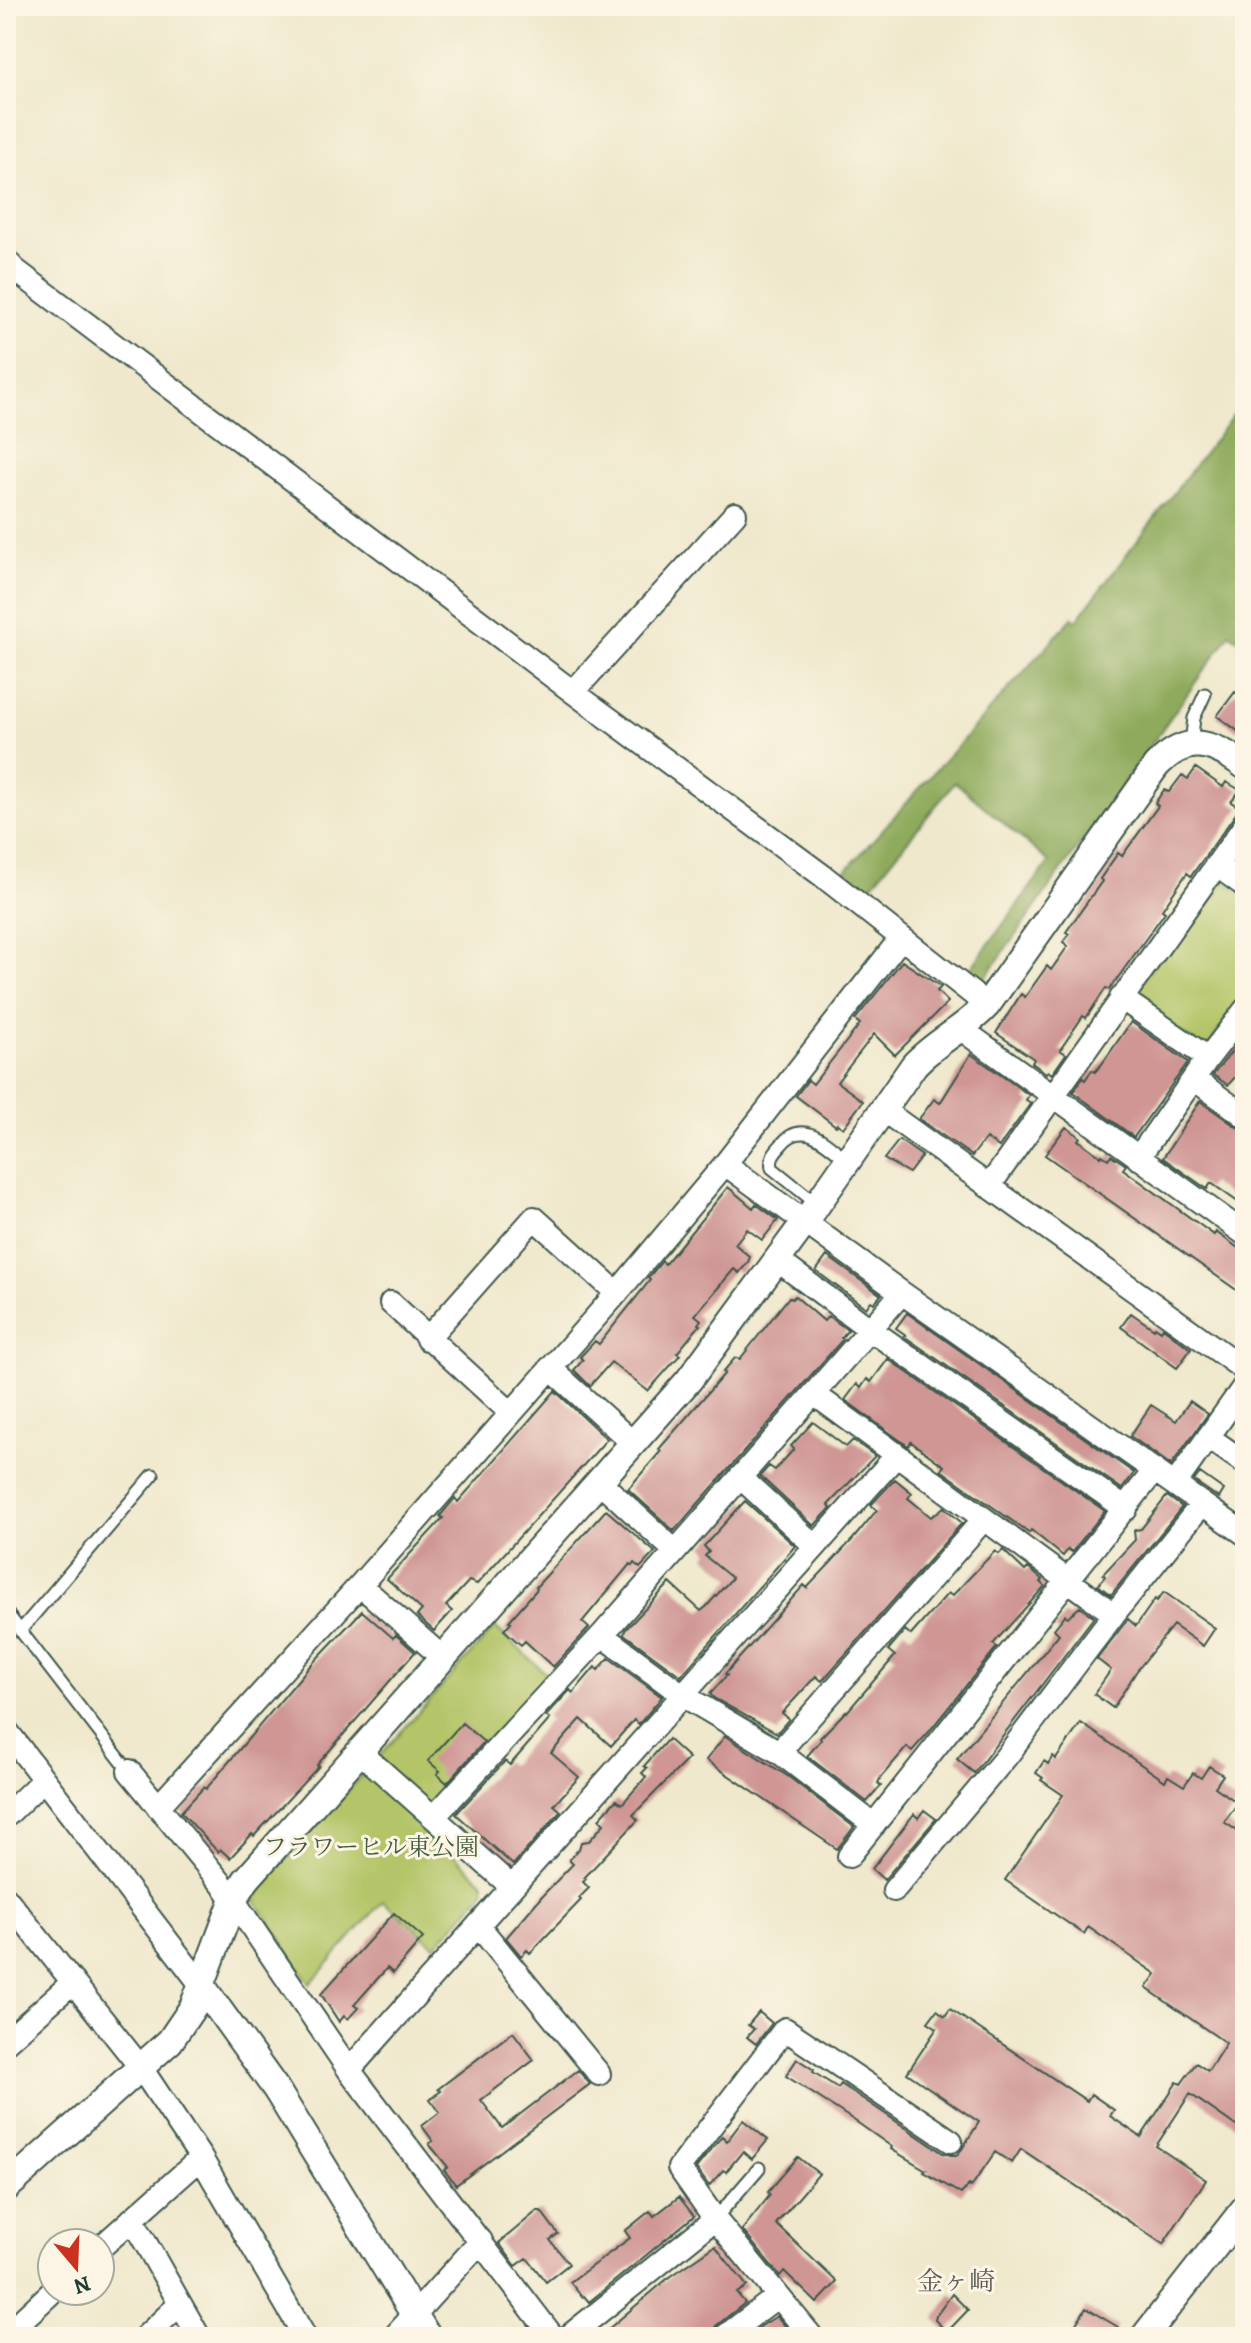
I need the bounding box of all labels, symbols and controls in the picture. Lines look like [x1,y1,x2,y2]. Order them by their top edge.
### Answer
park label: フラワーヒル東公園 [263,1831,479,1863]
north arrow [36,2227,116,2307]
district label: 金ヶ崎 [917,2264,995,2299]
text: N [70,2268,95,2302]

